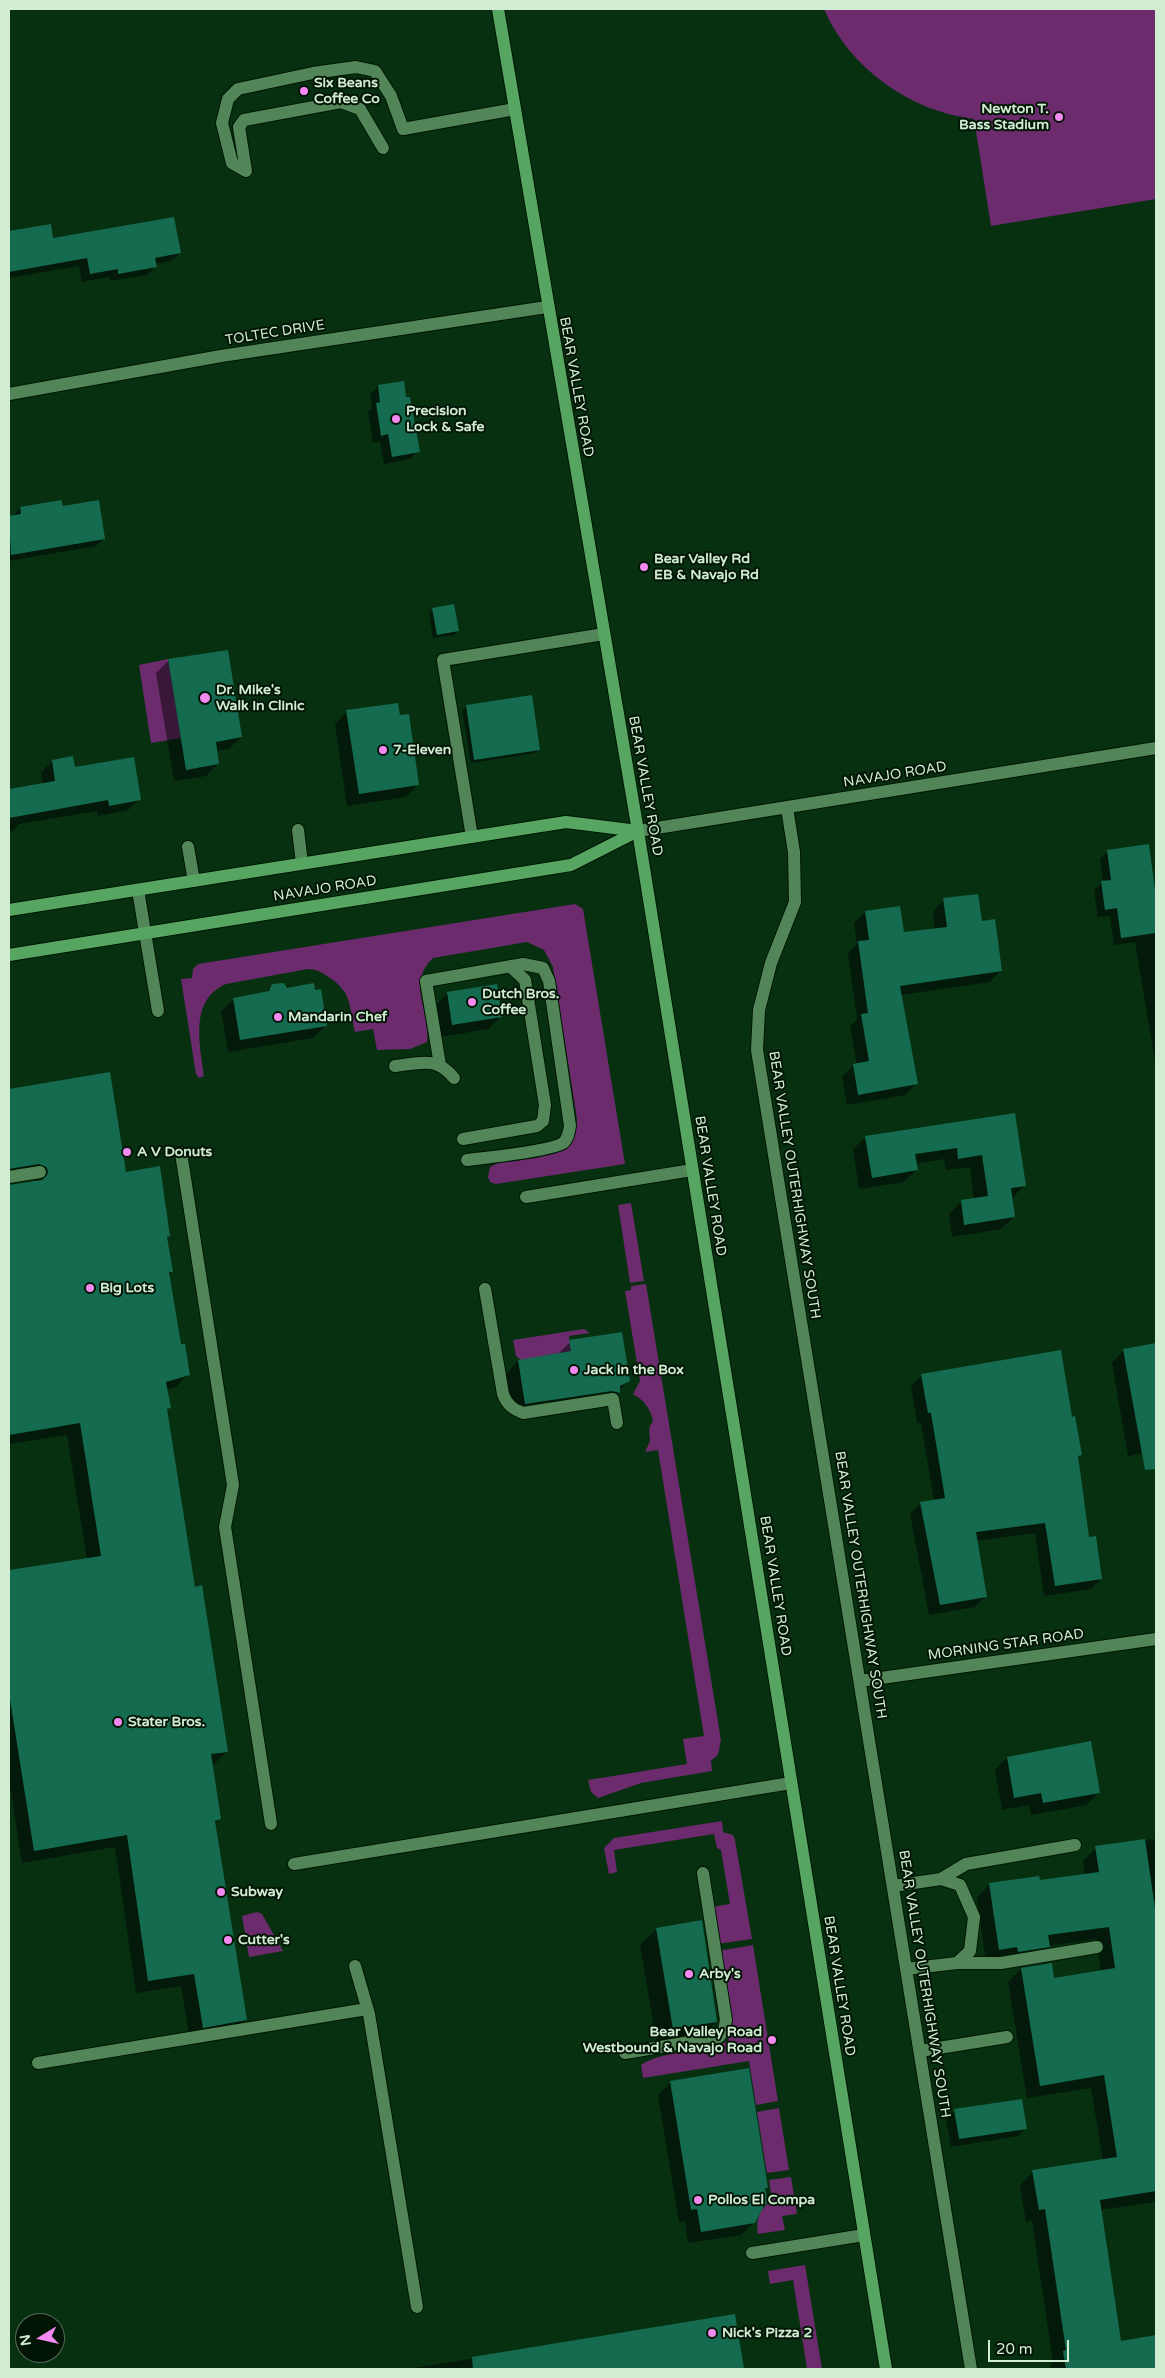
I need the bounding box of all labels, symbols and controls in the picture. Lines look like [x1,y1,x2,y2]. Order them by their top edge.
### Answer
place label: Six Beans Coffee Co [314,75,380,108]
marker: Six Beans Coffee Co [298,85,310,97]
place label: Newton T. Bass Stadium [959,101,1049,134]
marker: Newton T. Bass Stadium [1053,111,1065,123]
street label: BEAR VALLEY ROAD [555,316,597,458]
street label: TOLTEC DRIVE [224,317,326,349]
place label: Precision Lock & Safe [406,403,484,436]
marker: Precision Lock & Safe [390,413,402,425]
place label: Bear Valley Rd EB & Navajo Rd [654,551,759,584]
marker: Bear Valley Rd EB & Navajo Rd [638,561,650,573]
place label: Dr. Mike's Walk In Clinic [216,682,304,714]
marker: Dr. Mike's Walk In Clinic [198,691,212,705]
street label: BEAR VALLEY ROAD [624,715,666,857]
place label: 7-Eleven [393,742,451,758]
marker: 7-Eleven [377,744,389,756]
street label: NAVAJO ROAD [842,759,948,791]
street label: NAVAJO ROAD [272,873,378,905]
place label: Dutch Bros. Coffee [482,986,559,1019]
marker: Dutch Bros. Coffee [466,996,478,1008]
place label: Mandarin Chef [288,1009,387,1025]
marker: Mandarin Chef [272,1011,284,1023]
street label: BEAR VALLEY OUTERHIGHWAY SOUTH [765,1050,823,1320]
street label: BEAR VALLEY ROAD [691,1115,729,1257]
place label: A V Donuts [137,1144,212,1160]
marker: A V Donuts [121,1146,133,1158]
place label: Big Lots [100,1280,154,1296]
marker: Big Lots [84,1282,96,1294]
place label: Jack in the Box [584,1362,684,1378]
marker: Jack in the Box [568,1364,580,1376]
street label: BEAR VALLEY OUTERHIGHWAY SOUTH [831,1450,889,1720]
street label: BEAR VALLEY ROAD [756,1515,794,1657]
street label: MORNING STAR ROAD [927,1626,1085,1664]
place label: Stater Bros. [128,1714,205,1730]
marker: Stater Bros. [112,1716,124,1728]
street label: BEAR VALLEY OUTERHIGHWAY SOUTH [895,1849,953,2119]
place label: Subway [231,1884,283,1900]
marker: Subway [215,1886,227,1898]
street label: BEAR VALLEY ROAD [820,1915,858,2057]
place label: Cutter's [238,1932,290,1948]
marker: Cutter's [222,1934,234,1946]
place label: Arby's [699,1966,741,1982]
marker: Arby's [683,1968,695,1980]
place label: Bear Valley Road Westbound & Navajo Road [583,2024,762,2056]
marker: Bear Valley Road Westbound & Navajo Road [766,2034,778,2046]
place label: Pollos El Compa [708,2192,815,2208]
marker: Pollos El Compa [692,2194,704,2206]
north arrow [15,2313,65,2363]
place label: Nick's Pizza 2 [722,2325,812,2341]
marker: Nick's Pizza 2 [706,2327,718,2339]
scale bar [990,2330,1071,2362]
text: N [16,2333,35,2347]
text: 20 m [996,2340,1033,2358]

